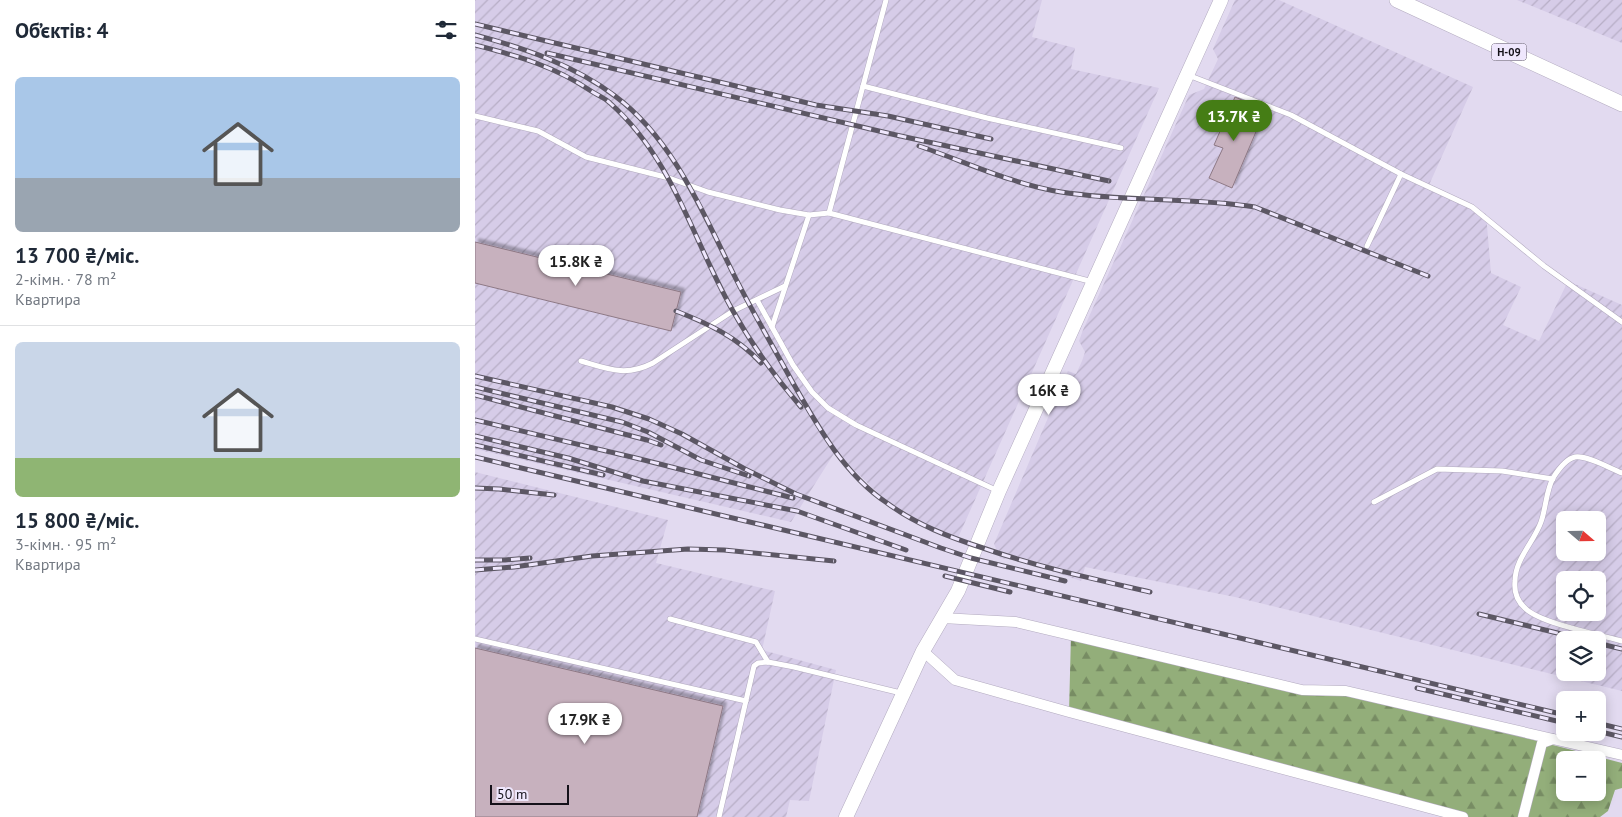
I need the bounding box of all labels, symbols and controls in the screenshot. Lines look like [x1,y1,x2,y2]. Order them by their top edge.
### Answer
icon: filters [432,16,460,44]
text: Об’єктів: 4 [15,17,108,44]
road number: Н-09 [1491,44,1527,61]
pin: 13.7K ₴ [1188,100,1280,142]
text: 13.7K ₴ [1207,106,1261,126]
icon: home [193,109,283,199]
text: 13 700 ₴/міс. [15,242,140,269]
pin: 15.8K ₴ [530,244,622,287]
text: 15.8K ₴ [549,251,603,271]
text: 2-кімн. · 78 m² [15,269,116,289]
text: Квартира [15,289,81,309]
pin: 16K ₴ [1014,374,1084,416]
icon: home [193,375,283,465]
text: 16K ₴ [1029,380,1069,400]
text: 15 800 ₴/міс. [15,507,140,534]
north arrow [1556,511,1606,561]
map controls [1556,511,1606,801]
text: 3-кімн. · 95 m² [15,534,116,554]
text: Квартира [15,554,81,574]
button: locate [1556,571,1606,621]
button: layers [1556,631,1606,681]
button: + [1556,691,1606,741]
pin: 17.9K ₴ [539,702,631,745]
text: 17.9K ₴ [559,709,611,729]
button: − [1556,751,1606,801]
scale bar [490,782,569,805]
text: 50 m [497,785,527,803]

